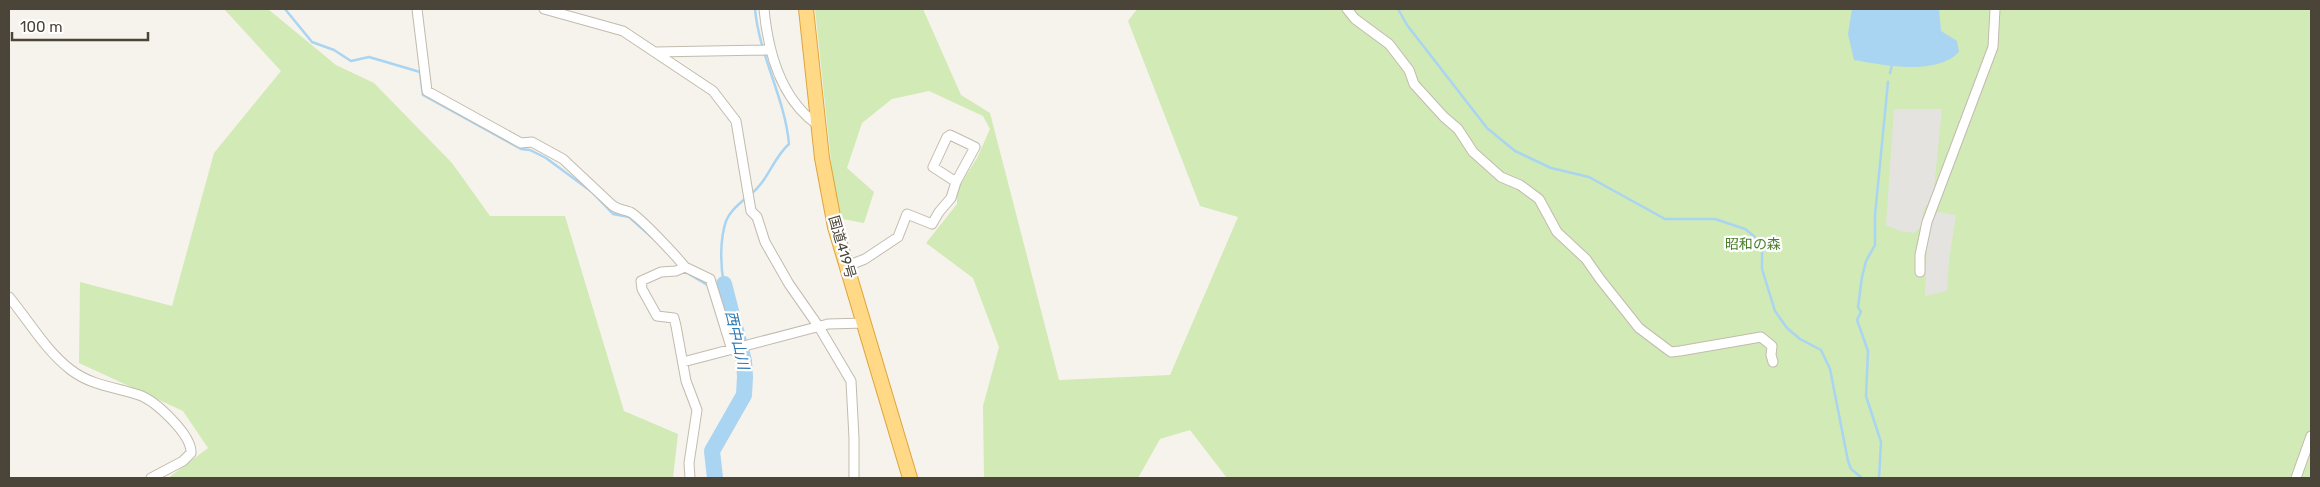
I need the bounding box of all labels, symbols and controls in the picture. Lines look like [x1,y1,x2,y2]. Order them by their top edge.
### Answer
scale bar [12,10,149,42]
text: 100 m [20,18,62,36]
street label: 国道419号 [825,214,859,280]
park label: 昭和の森 [1725,236,1781,253]
water label: 西中山川 [721,309,753,373]

